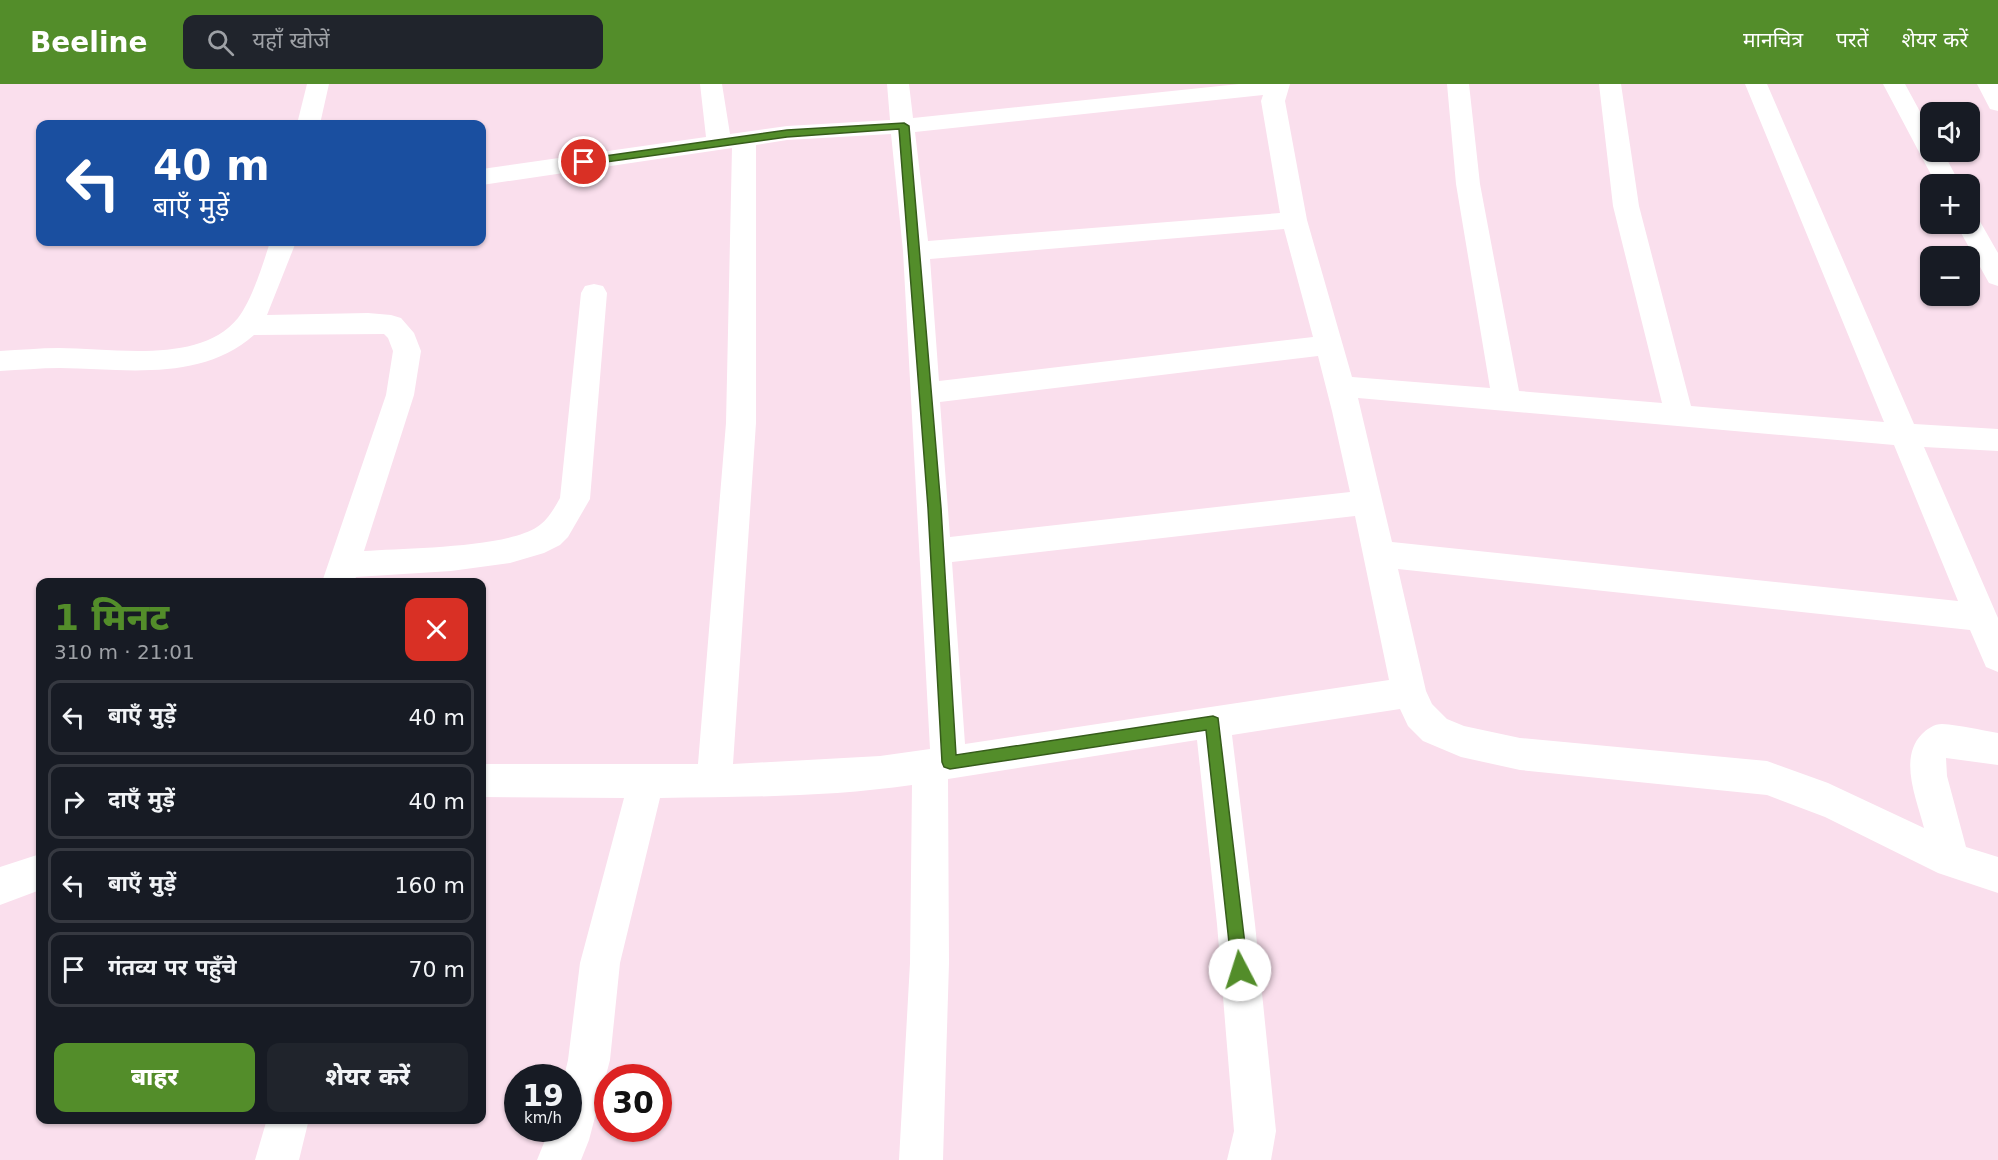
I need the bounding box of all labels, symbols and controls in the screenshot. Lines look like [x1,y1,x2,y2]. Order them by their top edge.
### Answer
search box [183,15,603,69]
text: Beeline [30,26,147,59]
icon: search [204,26,237,59]
text: यहाँ खोजें [252,28,330,53]
text: मानचित्र [1743,28,1803,52]
text: परतें [1836,28,1869,52]
text: शेयर करें [1902,28,1968,52]
map controls [1920,102,1980,306]
button: sound [1920,102,1980,162]
pin [558,136,609,187]
text: 40 m [153,141,270,190]
icon: left [54,144,132,222]
icon: arrive [567,145,600,178]
button: + [1920,174,1980,234]
text: बाएँ मुड़ें [153,191,230,222]
button: − [1920,246,1980,306]
text: 1 मिनट [54,597,169,638]
button: close [405,598,468,661]
text: 310 m · 21:01 [54,640,195,664]
icon: left [57,701,90,734]
text: बाएँ मुड़ें [108,703,176,728]
text: 40 m [409,705,465,730]
icon: right [57,785,90,818]
text: दाएँ मुड़ें [108,787,175,812]
text: 40 m [409,789,465,814]
icon: left [57,869,90,902]
text: बाएँ मुड़ें [108,871,176,896]
text: 160 m [395,873,465,898]
position arrow [1208,938,1272,1002]
icon: arrive [57,953,90,986]
text: गंतव्य पर पहुँचे [108,955,236,980]
text: 70 m [409,957,465,982]
button: बाहर [54,1043,255,1112]
button: शेयर करें [267,1043,468,1112]
speed limit sign: 30 [594,1064,672,1142]
text: 19 [522,1078,564,1113]
text: km/h [524,1109,562,1127]

